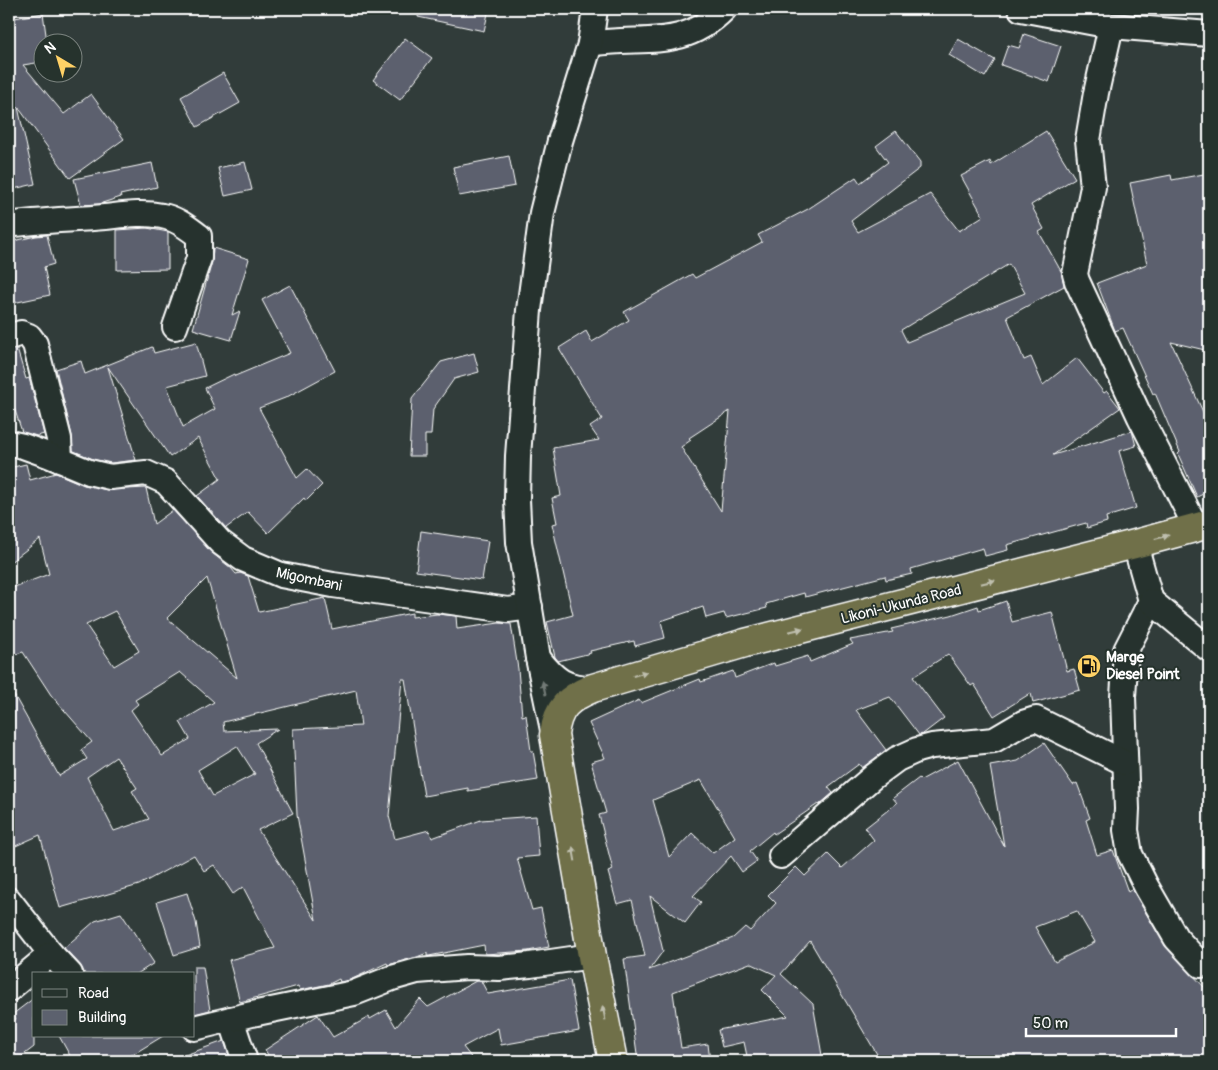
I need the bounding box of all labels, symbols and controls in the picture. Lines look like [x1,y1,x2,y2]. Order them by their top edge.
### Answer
north arrow [32,32,82,82]
text: N [41,39,59,58]
one-way arrow [1155,532,1170,540]
street label: Migombani [274,563,344,596]
one-way arrow [980,577,995,585]
street label: Likoni-Ukunda Road [839,580,963,629]
one-way arrow [789,626,804,634]
place label: Marge Diesel Point [1106,648,1181,684]
fuel station icon: Marge Diesel Point [1076,653,1102,679]
one-way arrow [632,669,647,677]
one-way arrow [540,679,548,695]
one-way arrow [570,845,578,861]
legend [32,972,195,1038]
text: Road [78,984,109,1003]
one-way arrow [599,1005,607,1021]
scale bar [1026,1005,1176,1037]
text: Building [78,1008,126,1027]
text: 50 m [1033,1014,1068,1033]

